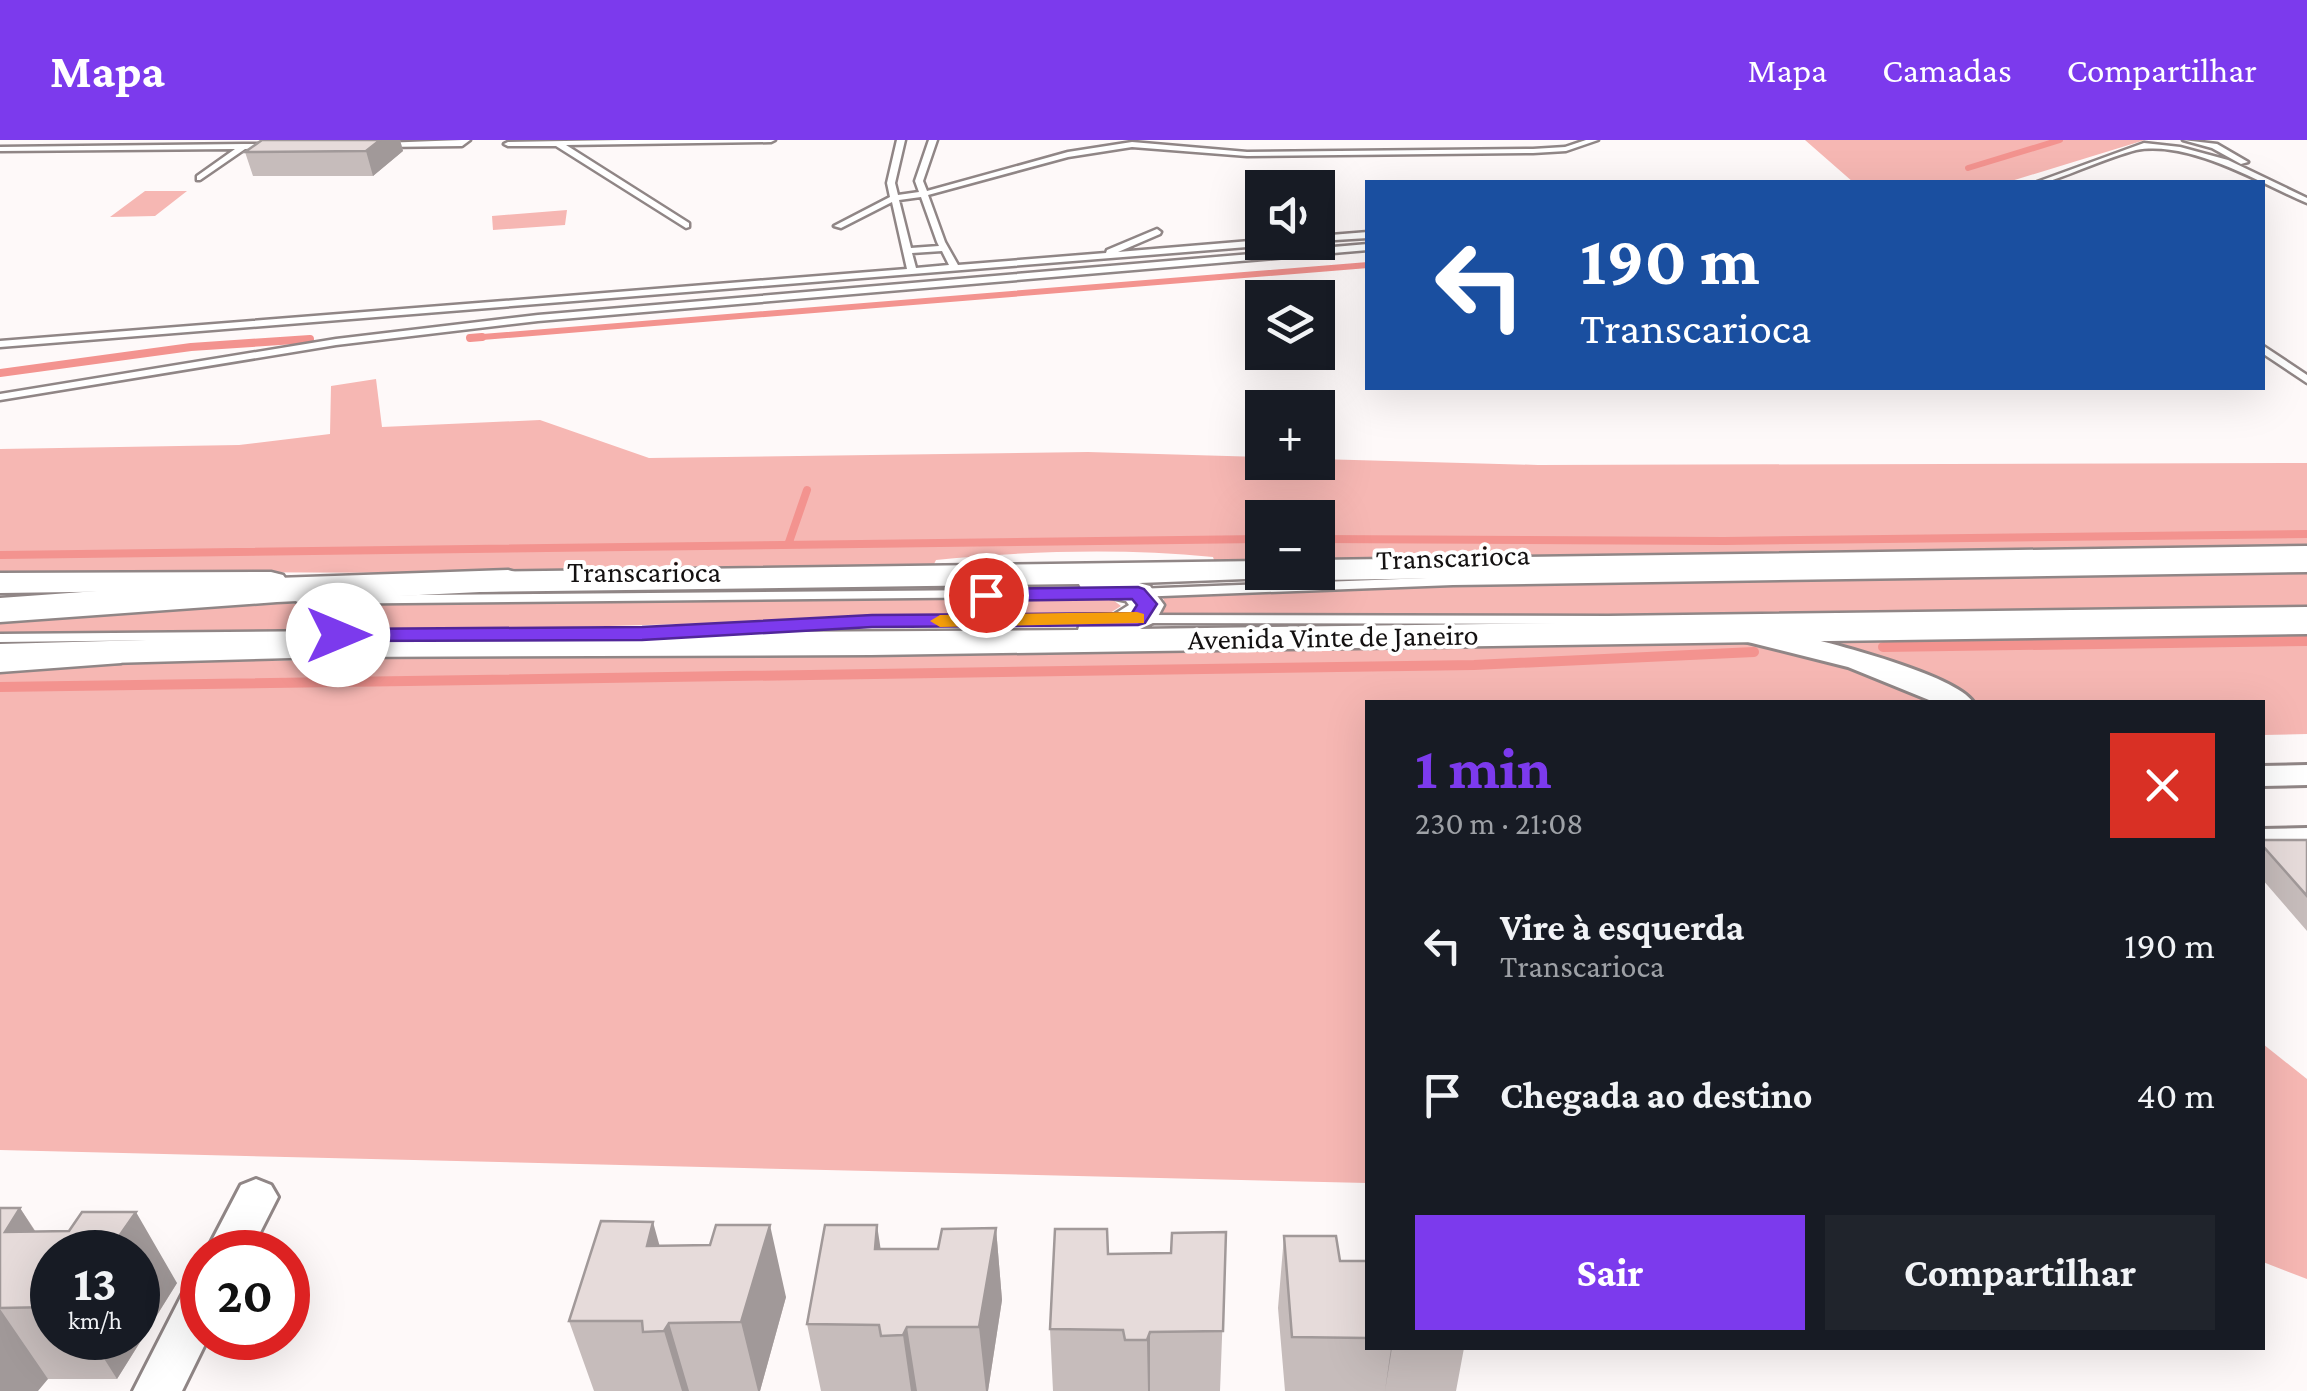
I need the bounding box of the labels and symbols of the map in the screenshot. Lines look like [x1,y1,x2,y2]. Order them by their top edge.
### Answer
street label: Transcarioca [1375,537,1531,576]
pin [944,553,1029,638]
street label: Transcarioca [567,555,721,588]
position arrow [286,583,390,687]
street label: Avenida Vinte de Janeiro [1187,617,1479,656]
speed limit sign: 20 [180,1230,310,1360]

